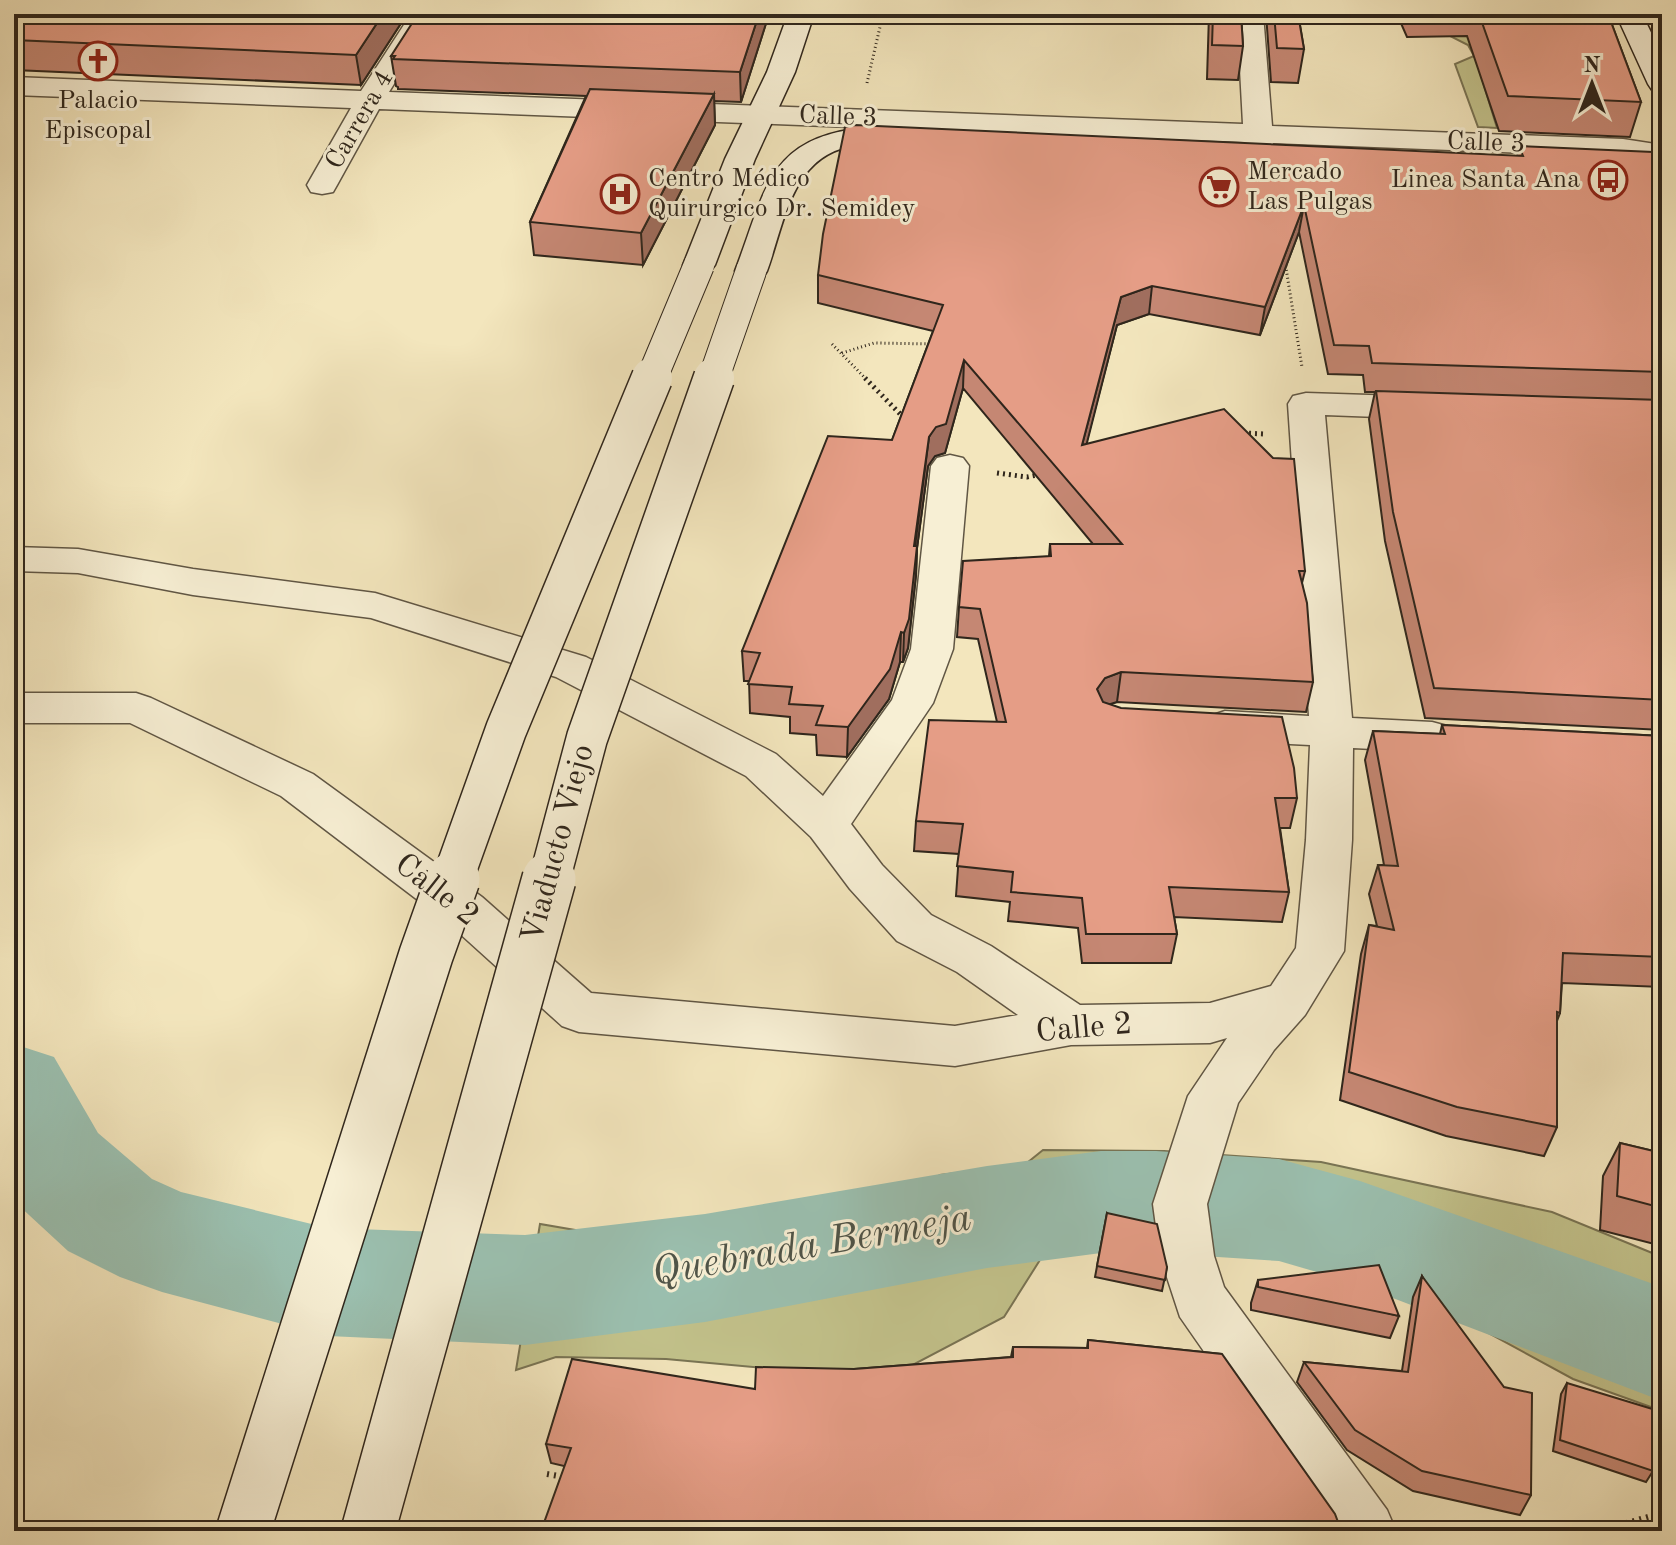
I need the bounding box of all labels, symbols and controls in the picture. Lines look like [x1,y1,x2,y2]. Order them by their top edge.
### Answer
church icon: Palacio Episcopal [77,40,119,82]
north arrow [1552,44,1632,124]
text: N [1584,55,1601,77]
street label: Carrera 4 [321,66,399,174]
place label: Palacio Episcopal [44,88,152,144]
street label: Calle 3 [798,103,878,131]
street label: Calle 3 [1446,129,1526,157]
place label: Mercado Las Pulgas [1247,159,1373,215]
bus stop icon: Linea Santa Ana [1587,159,1629,201]
place label: Centro Médico Quirurgico Dr. Semidey [648,166,916,222]
supermarket icon: Mercado Las Pulgas [1198,166,1240,208]
place label: Linea Santa Ana [1390,167,1580,193]
hospital icon: Centro Médico Quirurgico Dr. Semidey [599,173,641,215]
street label: Viaducto Viejo [517,741,601,947]
street label: Calle 2 [388,849,484,933]
street label: Calle 2 [1034,1009,1134,1049]
water label: Quebrada Bermeja [649,1199,975,1295]

